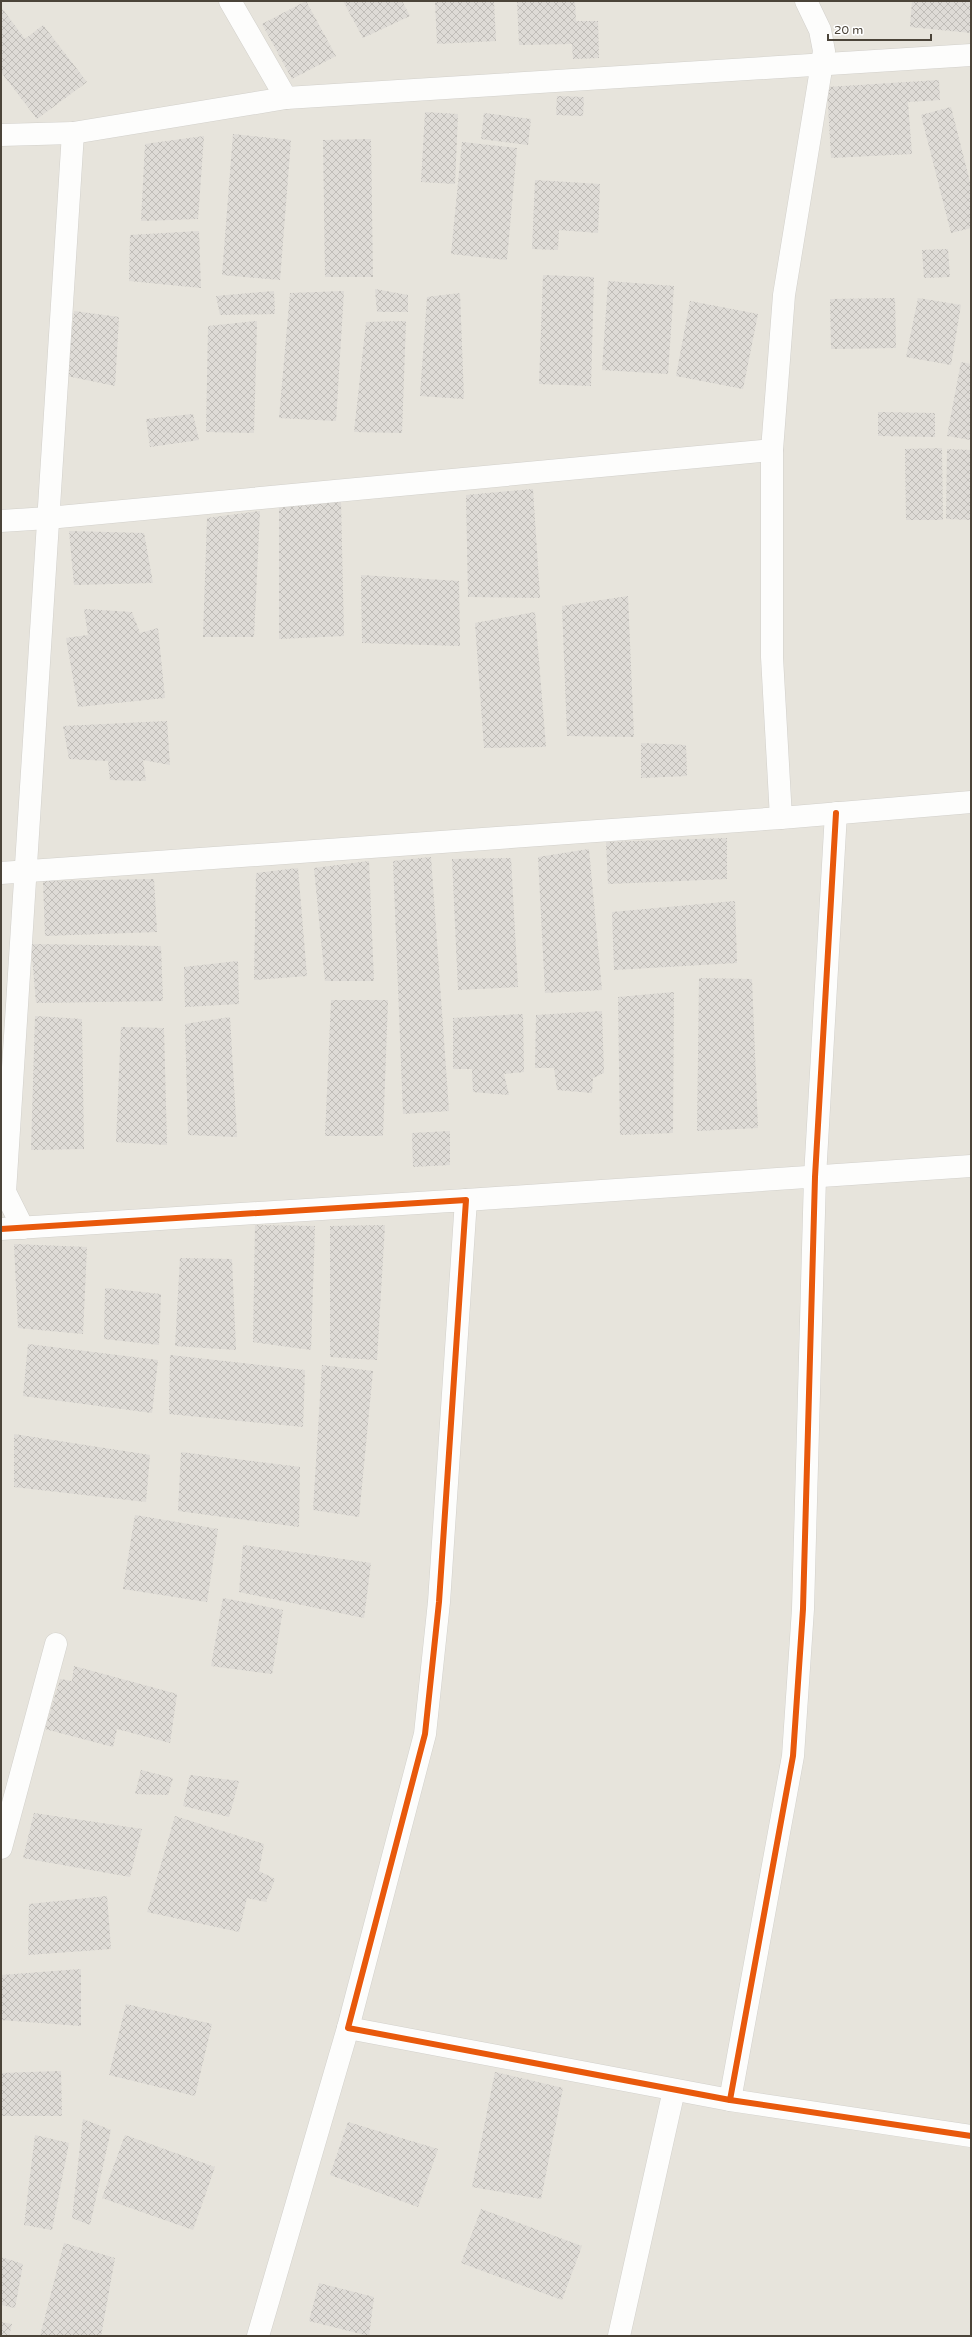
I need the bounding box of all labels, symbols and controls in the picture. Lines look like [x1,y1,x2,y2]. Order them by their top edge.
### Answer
scale bar [828,16,931,42]
text: 20 m [834,23,863,37]

